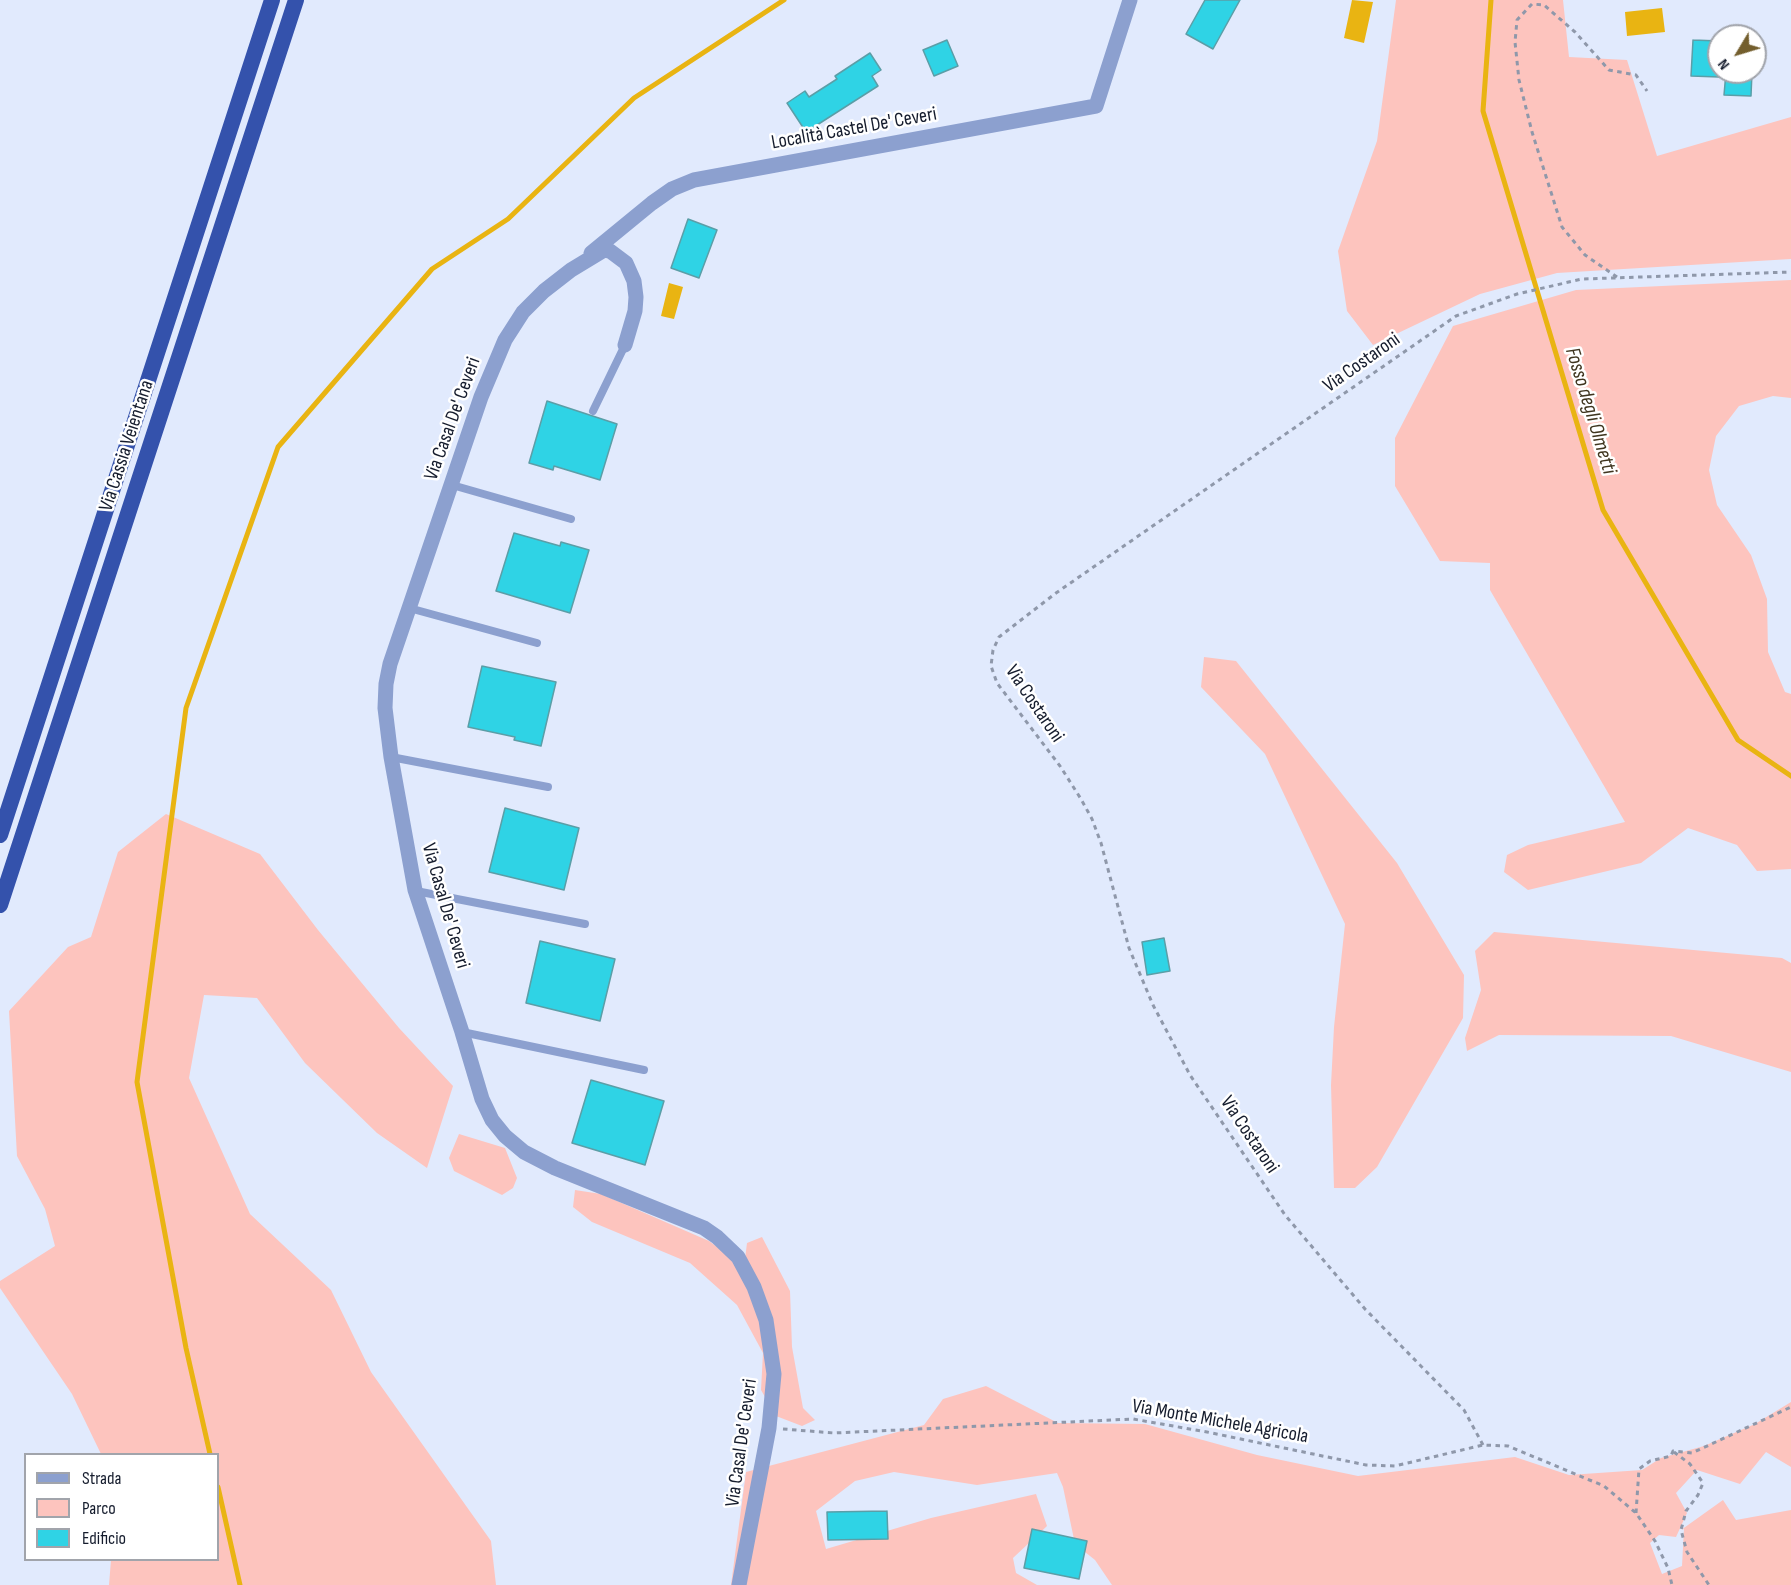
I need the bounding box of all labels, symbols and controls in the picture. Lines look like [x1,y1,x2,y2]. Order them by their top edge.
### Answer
north arrow [1707,24,1767,84]
text: N [1714,55,1734,73]
street label: Località Castel De' Ceveri [769,103,939,155]
street label: Via Costaroni [1319,328,1405,398]
water label: Fosso degli Olmetti [1559,345,1621,477]
street label: Via Casal De' Ceveri [420,354,486,484]
street label: Via Cassia Veientana [95,378,159,514]
street label: Via Costaroni [999,661,1069,747]
street label: Via Casal De' Ceveri [416,841,474,971]
street label: Via Costaroni [1214,1092,1284,1178]
street label: Via Casal De' Ceveri [721,1377,763,1509]
street label: Via Monte Michele Agricola [1130,1395,1310,1449]
legend [24,1453,219,1561]
text: Strada [82,1468,121,1489]
text: Parco [82,1498,116,1519]
text: Edificio [82,1528,126,1549]

